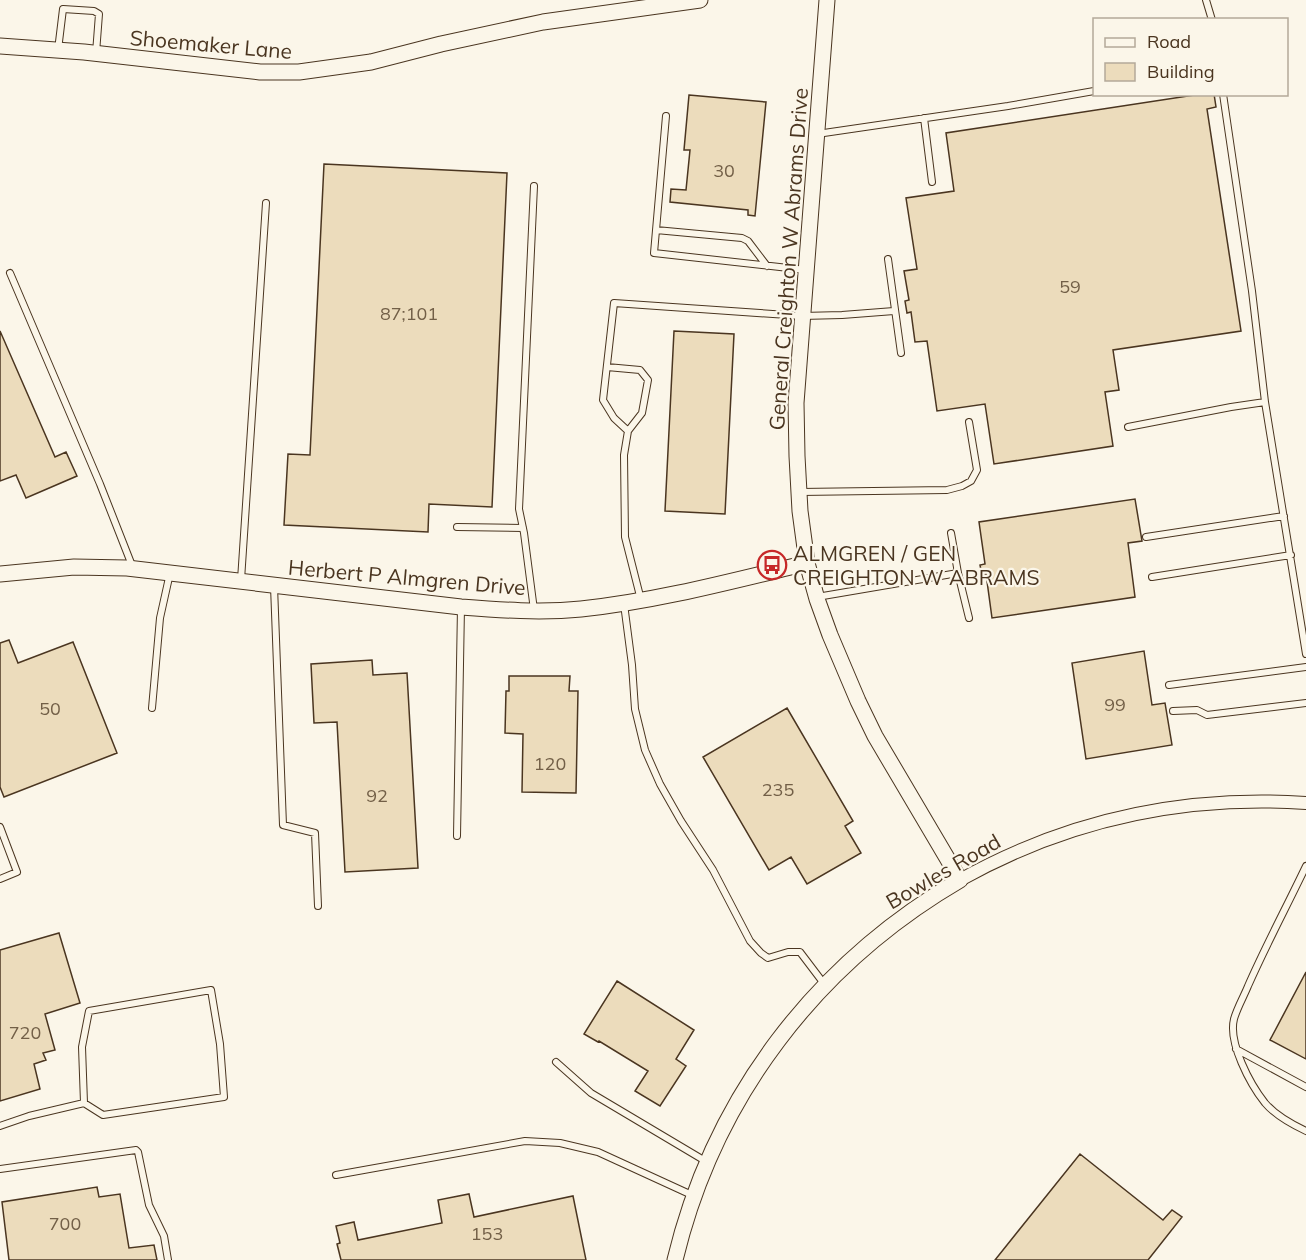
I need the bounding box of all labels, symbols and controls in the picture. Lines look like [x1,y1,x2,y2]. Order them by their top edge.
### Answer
legend [1093,18,1288,96]
street label: Shoemaker Lane [129,24,293,64]
text: Road [1147,30,1191,53]
text: Building [1147,60,1215,83]
street label: General Creighton W Abrams Drive [763,87,813,431]
house number: 30 [713,159,735,182]
house number: 59 [1059,275,1081,298]
house number: 87;101 [380,302,438,325]
place label: ALMGREN / GEN CREIGHTON W ABRAMS [793,540,1040,590]
bus stop icon: ALMGREN / GEN CREIGHTON W ABRAMS [756,549,788,581]
street label: Herbert P Almgren Drive [287,554,527,600]
house number: 99 [1104,693,1126,716]
house number: 50 [39,697,61,720]
house number: 120 [534,752,566,775]
house number: 235 [762,778,794,801]
house number: 92 [366,784,388,807]
street label: Bowles Road [881,828,1005,914]
house number: 720 [9,1021,41,1044]
house number: 700 [49,1212,81,1235]
house number: 153 [471,1222,503,1245]

